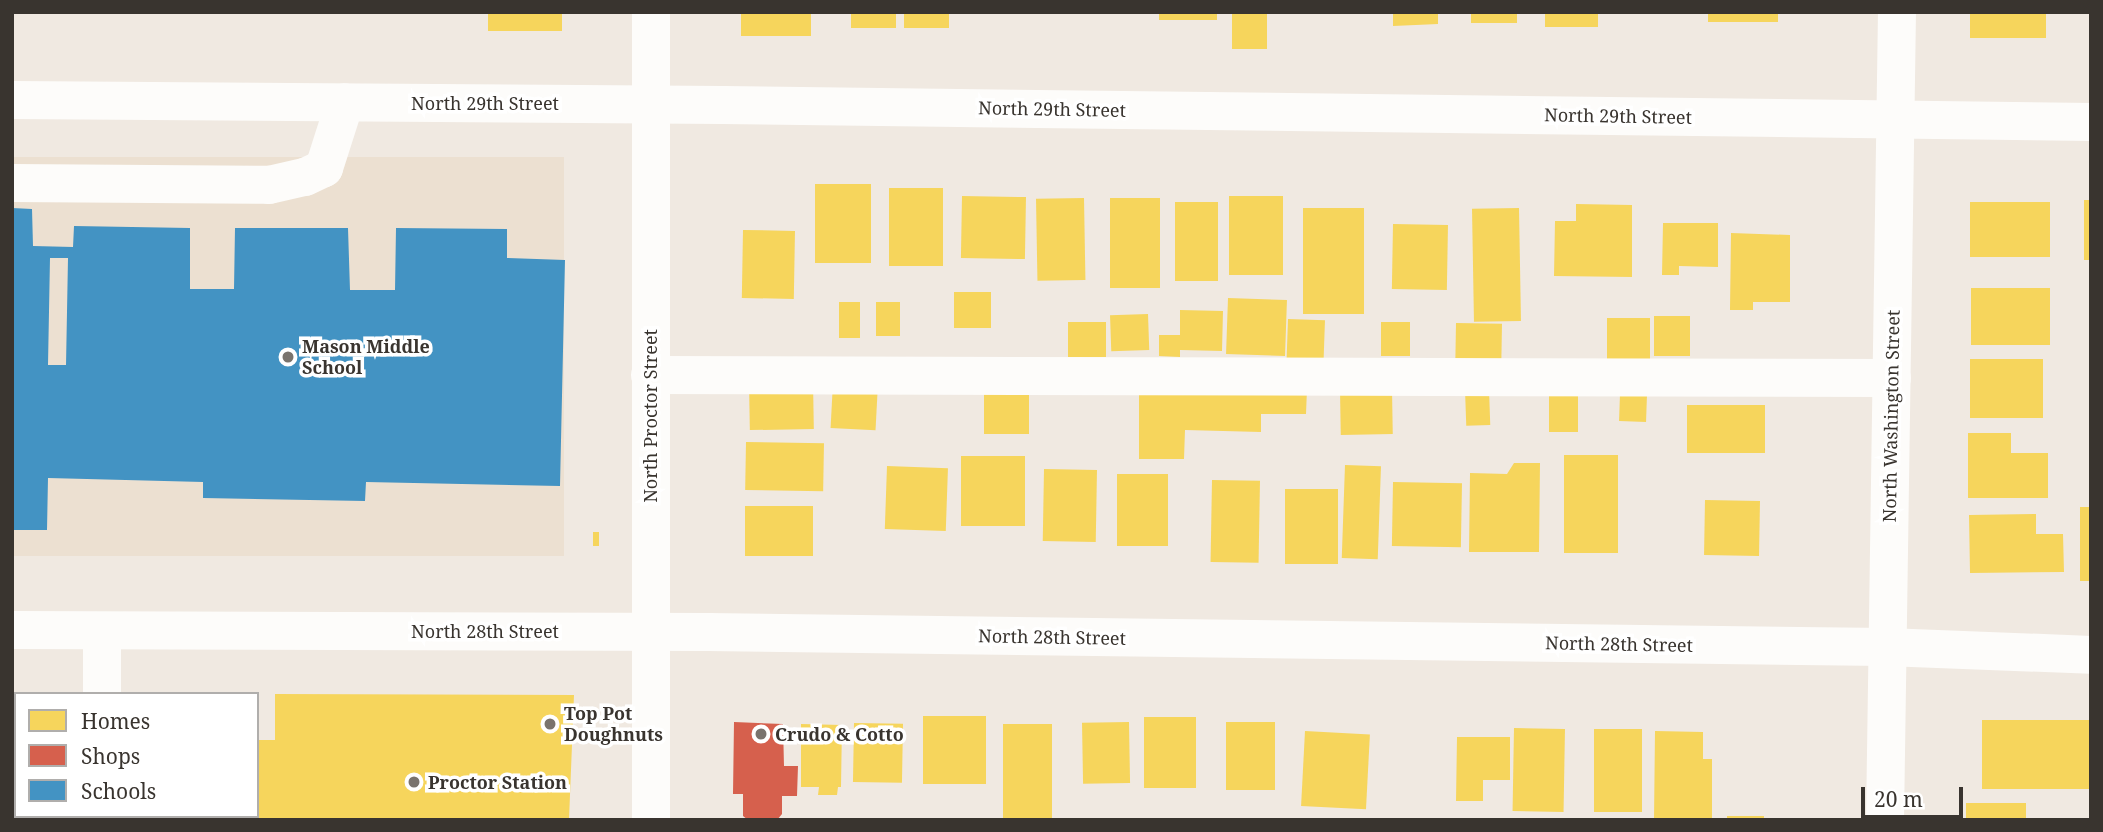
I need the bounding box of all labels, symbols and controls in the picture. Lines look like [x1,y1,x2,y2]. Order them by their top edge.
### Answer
street label: North 29th Street [411,92,559,114]
street label: North 29th Street [978,97,1126,121]
street label: North 29th Street [1544,104,1692,128]
street label: North Washington Street [1878,310,1904,522]
street label: North Proctor Street [639,329,661,503]
place label: Mason Middle School [302,336,430,378]
marker: Mason Middle School [280,349,296,365]
street label: North 28th Street [411,620,559,642]
street label: North 28th Street [978,625,1126,649]
street label: North 28th Street [1545,632,1693,656]
legend [14,692,259,818]
place label: Top Pot Doughnuts [564,703,663,746]
text: Homes [81,707,150,735]
marker: Top Pot Doughnuts [542,716,558,732]
place label: Crudo & Cotto [775,723,904,745]
marker: Crudo & Cotto [753,726,769,742]
text: Shops [81,742,140,770]
place label: Proctor Station [428,771,567,793]
scale bar [1865,772,1966,816]
marker: Proctor Station [406,774,422,790]
text: Schools [81,777,156,805]
text: 20 m [1874,785,1923,813]

